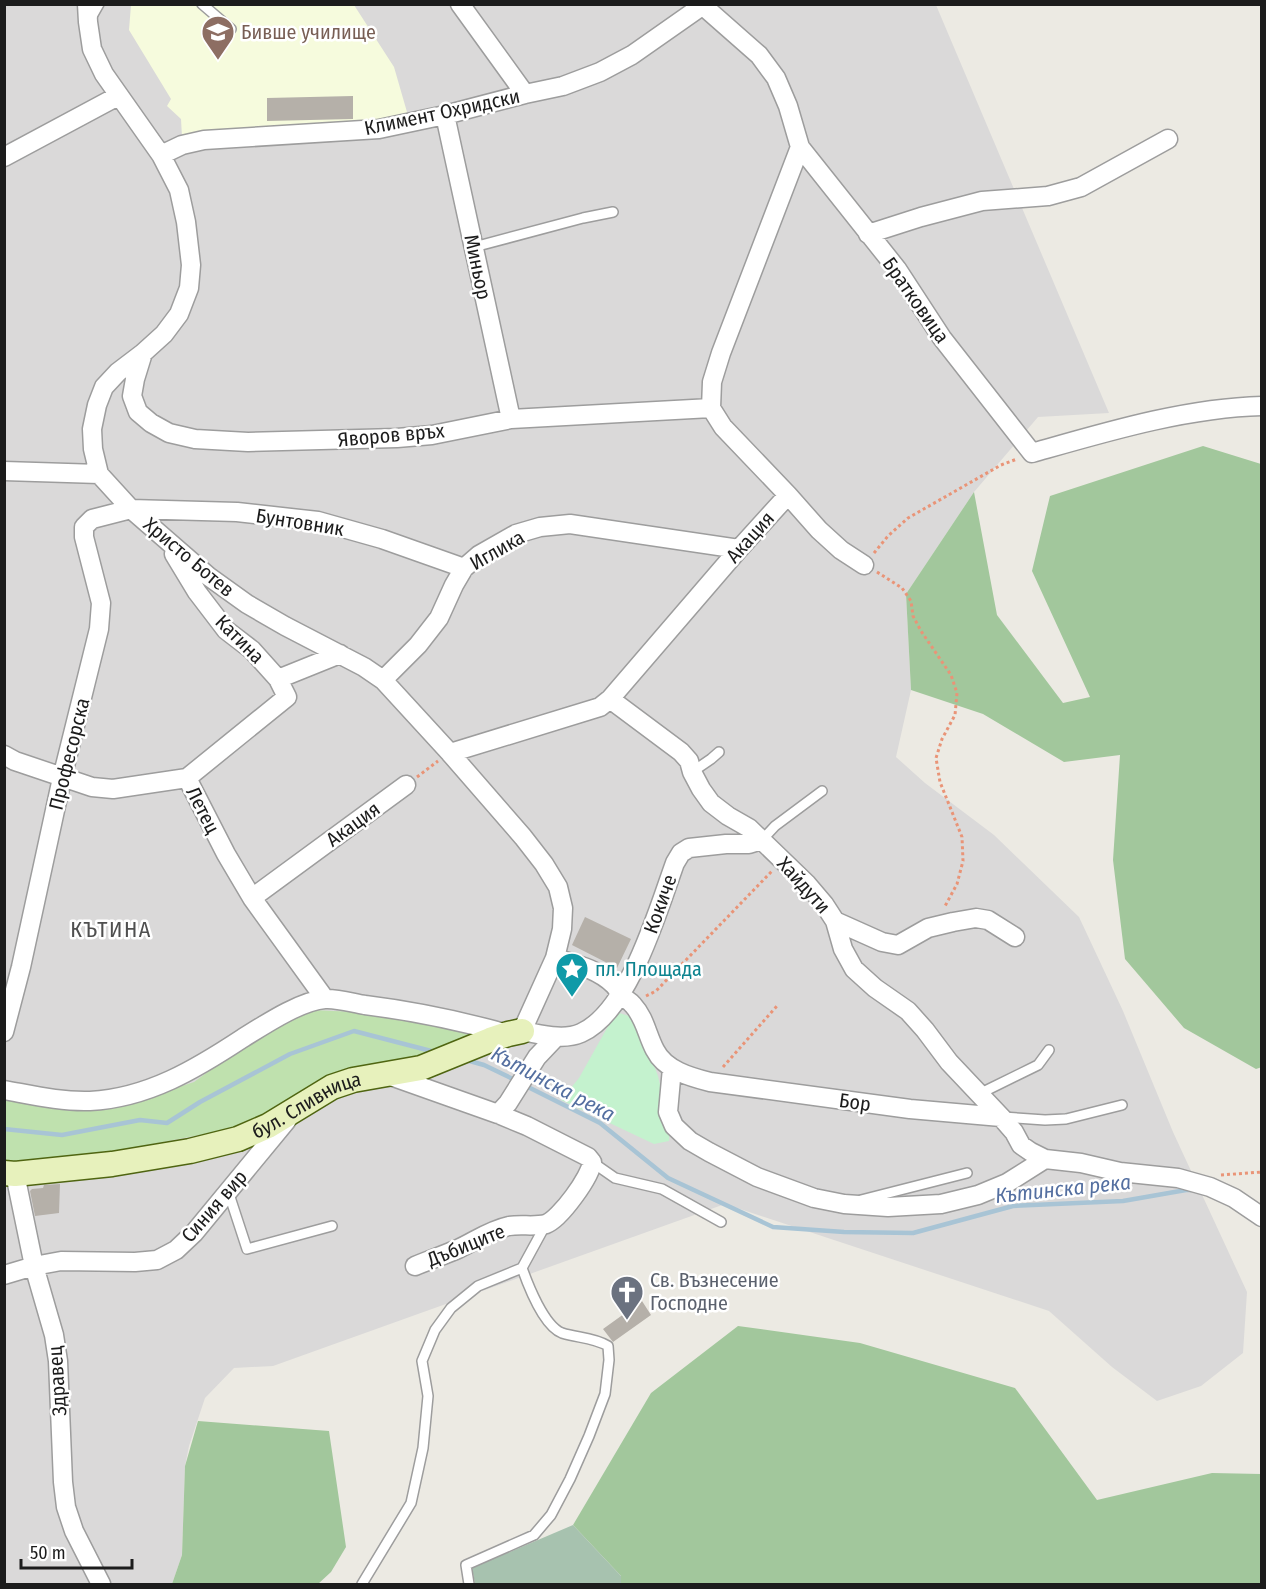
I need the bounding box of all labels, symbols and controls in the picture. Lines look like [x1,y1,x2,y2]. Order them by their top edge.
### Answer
school or university icon: Бивше училище [200,14,236,61]
place label: Бивше училище [241,20,376,44]
street label: Климент Охридски [362,84,522,140]
street label: Миньор [459,232,497,302]
street label: Братковица [878,252,954,348]
street label: Яворов връх [337,418,446,452]
street label: Бунтовник [254,503,346,541]
street label: Акация [721,506,779,568]
street label: Христо Ботев [139,512,239,602]
street label: Иглика [466,525,528,575]
street label: Катина [211,610,269,668]
street label: Професорска [43,696,95,812]
street label: Летец [181,783,225,838]
street label: Акация [321,796,385,852]
street label: Хайдути [772,852,836,918]
street label: Кокиче [638,871,682,937]
district label: КЪТИНА [70,916,152,943]
place icon: пл. Площада [554,951,590,998]
place label: пл. Площада [595,957,702,981]
water label: Кътинска река [487,1041,619,1127]
street label: бул. Сливница [248,1067,363,1144]
street label: Бор [838,1088,872,1116]
street label: Синия вир [176,1165,252,1247]
water label: Кътинска река [994,1169,1132,1209]
street label: Дъбиците [423,1219,508,1272]
place label: Св. Възнесение Господне [650,1268,779,1315]
church icon: Св. Възнесение Господне [609,1274,645,1321]
street label: Здравец [43,1345,71,1417]
scale bar [21,1532,132,1570]
text: 50 m [30,1542,66,1564]

